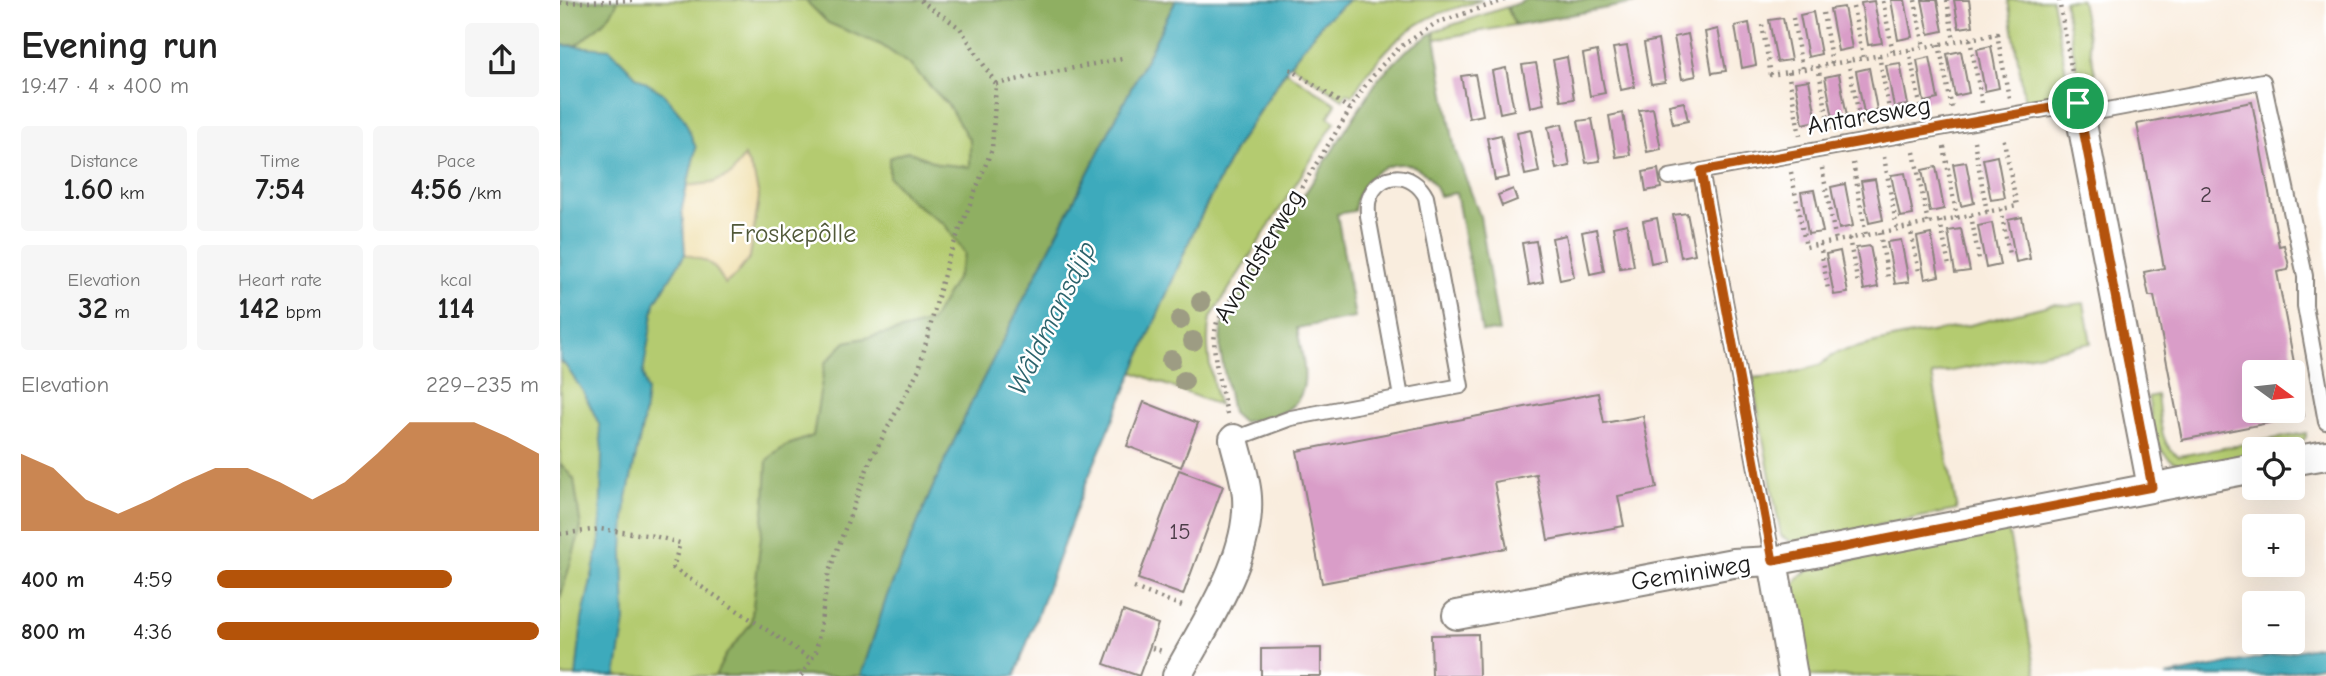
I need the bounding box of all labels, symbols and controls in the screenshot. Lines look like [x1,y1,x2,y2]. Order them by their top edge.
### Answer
button: share [465,23,539,97]
text: Evening run [21,24,218,68]
text: 19:47 · 4 × 400 m [21,72,189,99]
pin [2048,73,2108,133]
icon: arrive [2059,84,2097,122]
street label: Antaresweg [1805,90,1933,142]
text: Distance [70,150,138,172]
text: Time [260,150,300,172]
text: Pace [437,150,475,172]
text: 1.60 [63,172,113,207]
text: 7:54 [255,172,305,207]
text: 4:56 [410,172,462,207]
house number: 2 [2200,181,2212,208]
text: km [113,182,145,204]
text: /km [462,182,502,204]
street label: Avondsterweg [1207,184,1311,328]
park label: Froskepôlle [730,219,856,249]
water label: Wâldmansdjip [1001,236,1103,400]
text: Elevation [68,269,140,291]
text: Heart rate [238,269,322,291]
text: kcal [440,269,472,291]
text: 32 [78,291,108,326]
text: 142 [239,291,279,326]
text: 114 [437,291,475,326]
text: m [108,301,130,323]
text: bpm [279,301,321,323]
north arrow [2242,360,2305,424]
map controls [2242,360,2305,654]
text: Elevation [21,371,109,398]
text: 229–235 m [426,371,539,398]
button: locate [2242,437,2305,500]
button: + [2242,514,2305,577]
house number: 15 [1169,518,1191,545]
street label: Geminiweg [1629,549,1753,597]
text: 400 m [21,566,85,593]
text: 4:59 [133,566,173,593]
button: − [2242,591,2305,654]
text: 800 m [21,618,86,645]
text: 4:36 [133,618,172,645]

